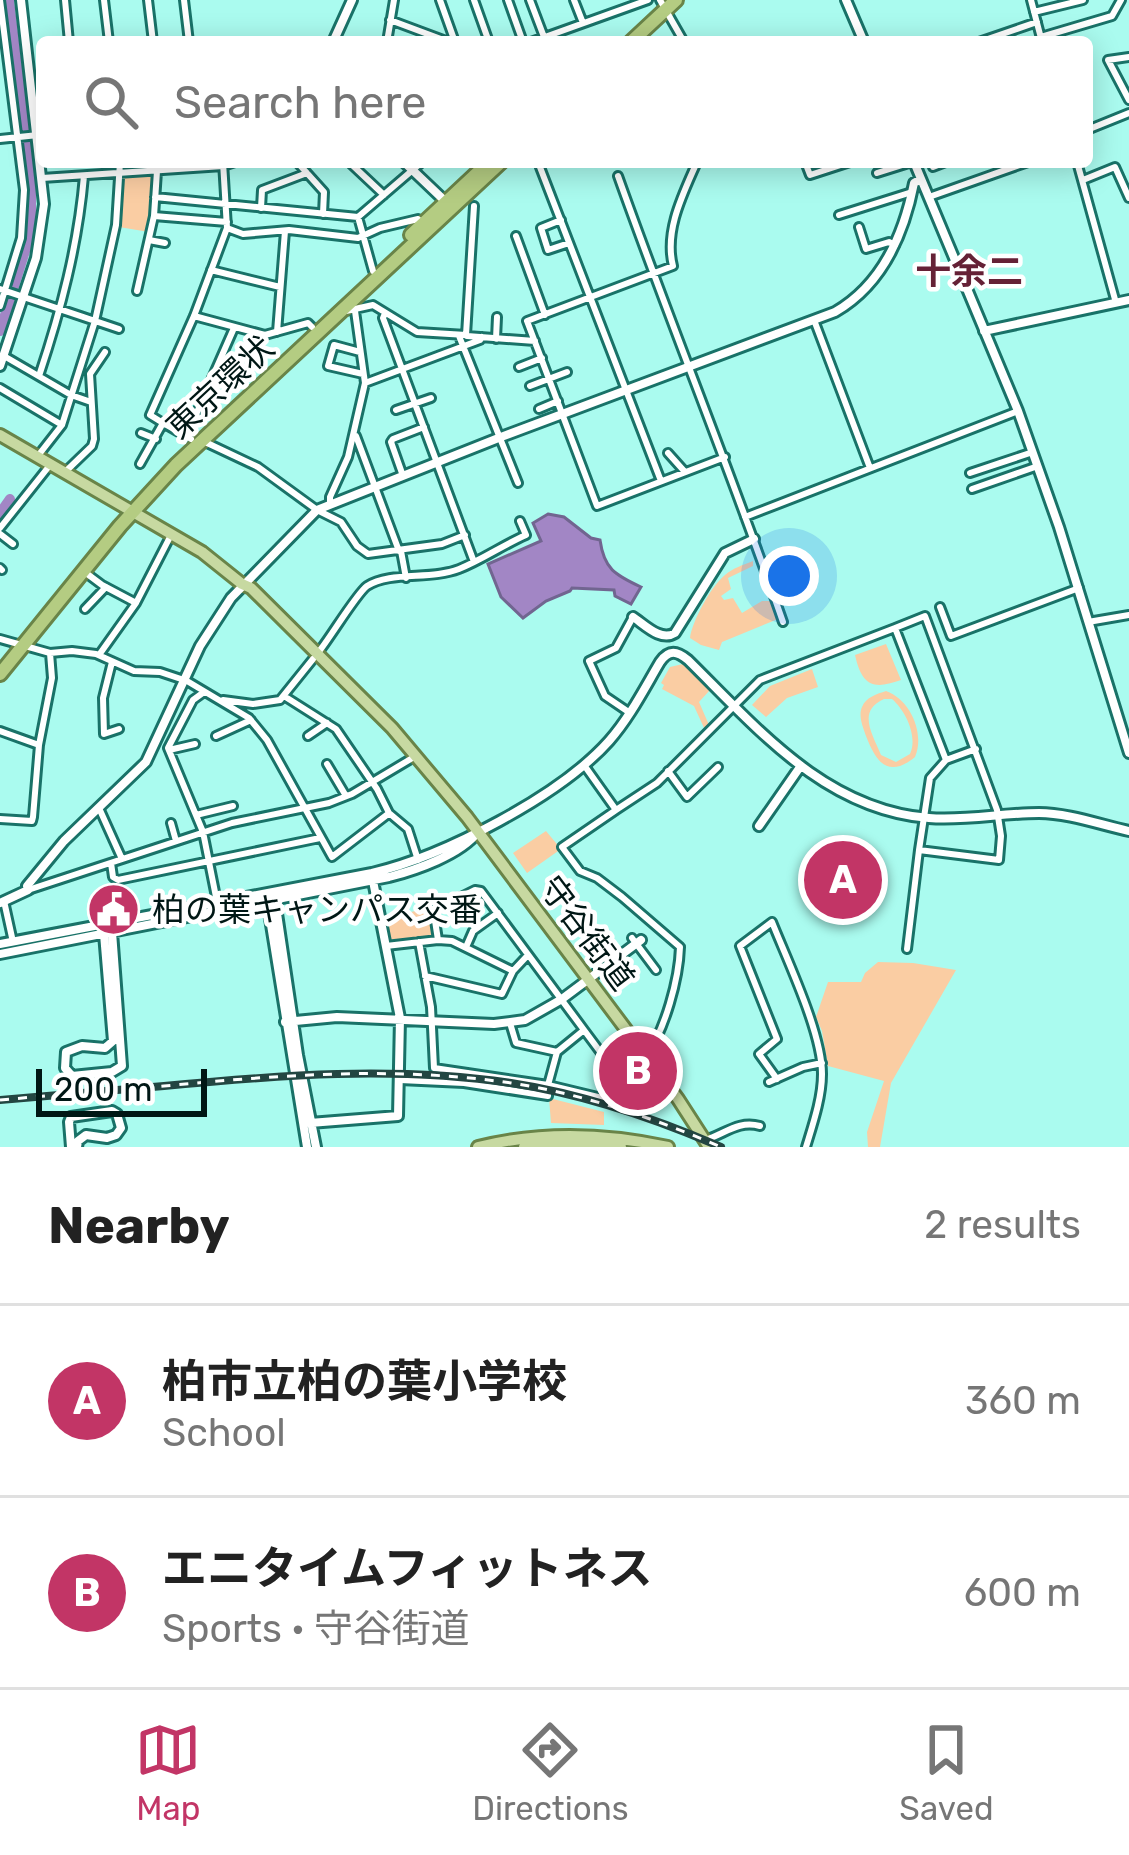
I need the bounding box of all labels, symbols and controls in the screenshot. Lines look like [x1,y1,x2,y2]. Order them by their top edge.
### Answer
search box [36,36,1093,168]
icon: search [78,69,144,135]
text: Search here [174,76,426,129]
district label: 十余二 [915,250,1023,293]
street label: 東京環状 [158,328,282,446]
your location [759,546,819,606]
pin: A [804,835,882,925]
street label: 守谷街道 [532,869,642,997]
public building icon: 柏の葉キャンパス交番 [85,881,141,937]
place label: 柏の葉キャンパス交番 [152,890,482,929]
pin: B [599,1026,677,1116]
scale bar [36,1063,207,1116]
text: 200 m [54,1070,153,1109]
text: Nearby [48,1195,230,1256]
text: 2 results [924,1202,1081,1248]
text: 柏市立柏の葉小学校 [162,1355,567,1408]
text: A [73,1378,101,1424]
text: 360 m [965,1378,1081,1424]
text: School [162,1410,286,1456]
text: エニタイムフィットネス [162,1542,653,1595]
text: B [73,1570,101,1616]
text: 600 m [964,1570,1081,1616]
text: Sports · 守谷街道 [162,1606,470,1652]
tab: Map [135,1717,201,1828]
tab: Directions [472,1717,629,1828]
tab: Saved [899,1717,994,1828]

